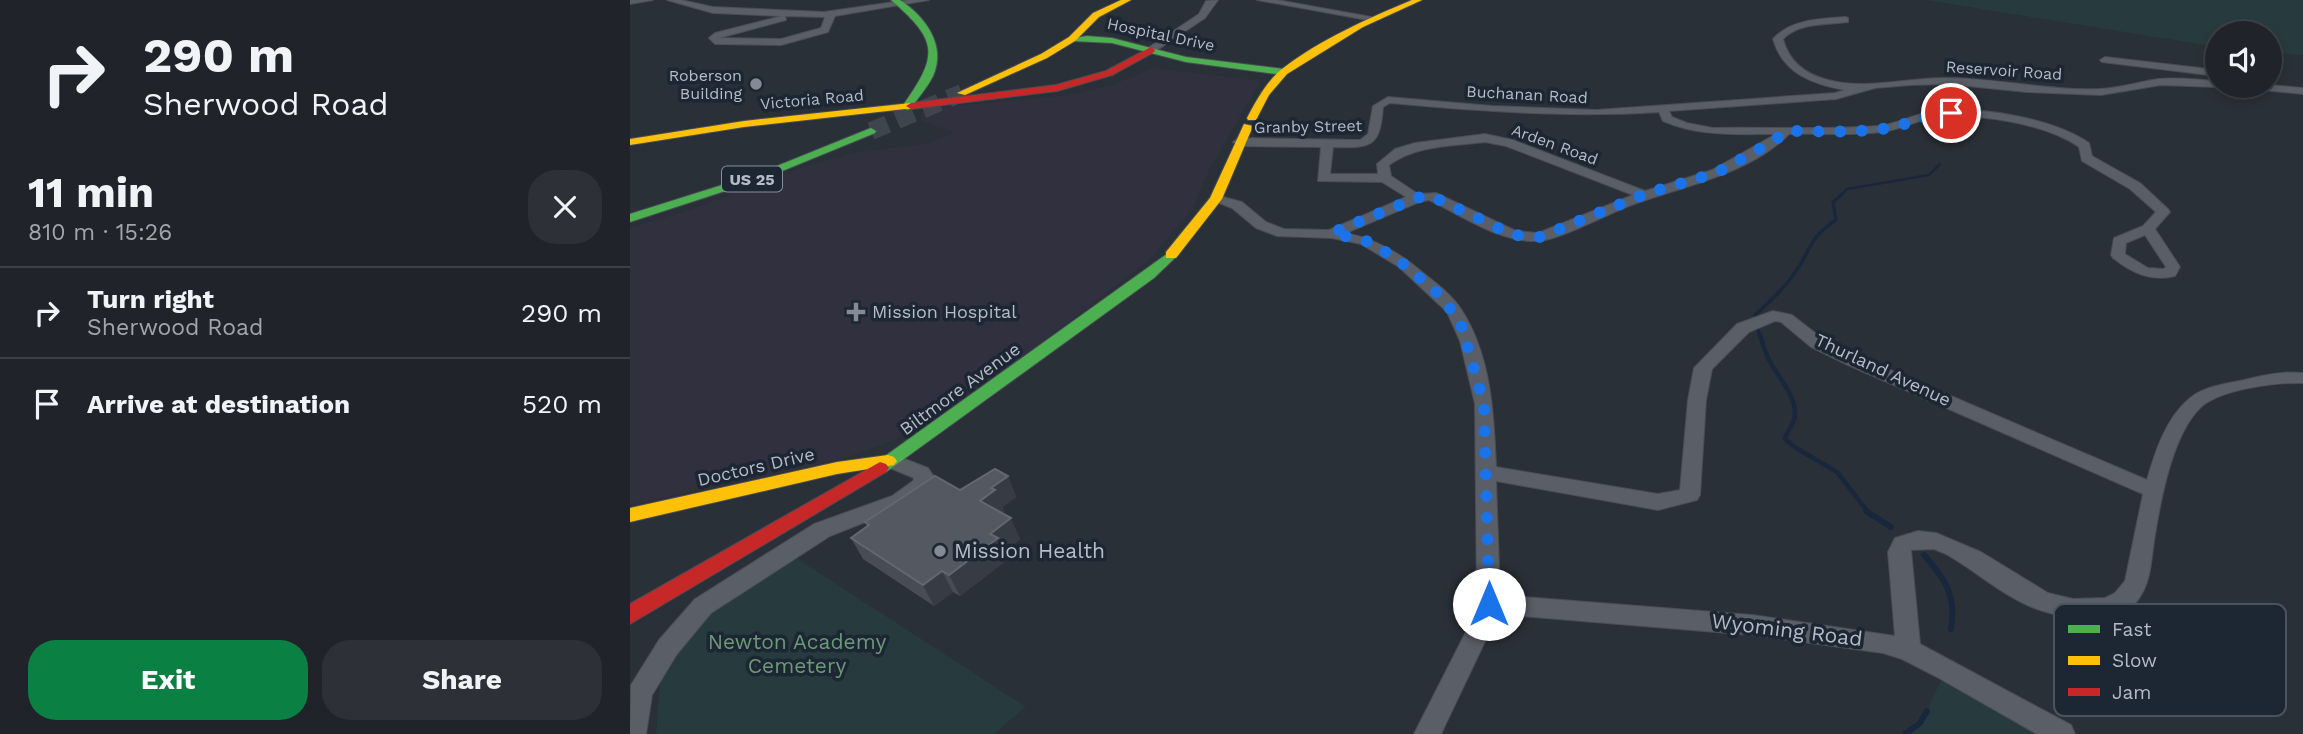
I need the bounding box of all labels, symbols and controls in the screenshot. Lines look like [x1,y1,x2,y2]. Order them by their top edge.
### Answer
street label: Hospital Drive [1105,14,1216,55]
map controls [2205,21,2282,98]
button: sound [2205,21,2282,98]
text: 290 m [143,26,294,84]
icon: right [28,28,119,119]
street label: Reservoir Road [1945,57,2063,84]
place label: Roberson Building [669,66,742,103]
marker: Roberson Building [748,76,764,92]
street label: Buchanan Road [1466,82,1588,107]
pin [1921,83,1981,143]
text: Sherwood Road [143,85,389,123]
street label: Victoria Road [759,86,865,113]
icon: arrive [1932,94,1970,132]
street label: Granby Street [1254,116,1363,137]
street label: Arden Road [1509,120,1601,169]
road number: US 25 [722,167,782,192]
text: 11 min [28,168,154,217]
button: close [528,170,602,244]
text: 810 m · 15:26 [28,219,172,246]
text: Turn right [87,284,214,314]
icon: right [28,294,66,332]
text: 290 m [521,298,602,328]
place label: Mission Hospital [872,301,1017,322]
marker: Mission Hospital [846,302,866,322]
text: Sherwood Road [87,314,264,341]
street label: Thurland Avenue [1812,329,1954,410]
street label: Biltmore Avenue [895,338,1024,439]
icon: arrive [28,385,66,423]
text: Arrive at destination [87,389,350,419]
text: 520 m [522,389,602,419]
street label: Doctors Drive [695,443,816,490]
place label: Mission Health [954,538,1105,563]
marker: Mission Health [932,543,948,559]
position arrow [1452,567,1526,641]
legend [2054,604,2286,716]
street label: Wyoming Road [1710,608,1864,651]
text: Fast [2112,618,2151,641]
park label: Newton Academy Cemetery [708,629,886,678]
button: Exit [28,640,308,720]
button: Share [322,640,602,720]
text: Slow [2112,649,2157,672]
text: Jam [2112,681,2151,704]

